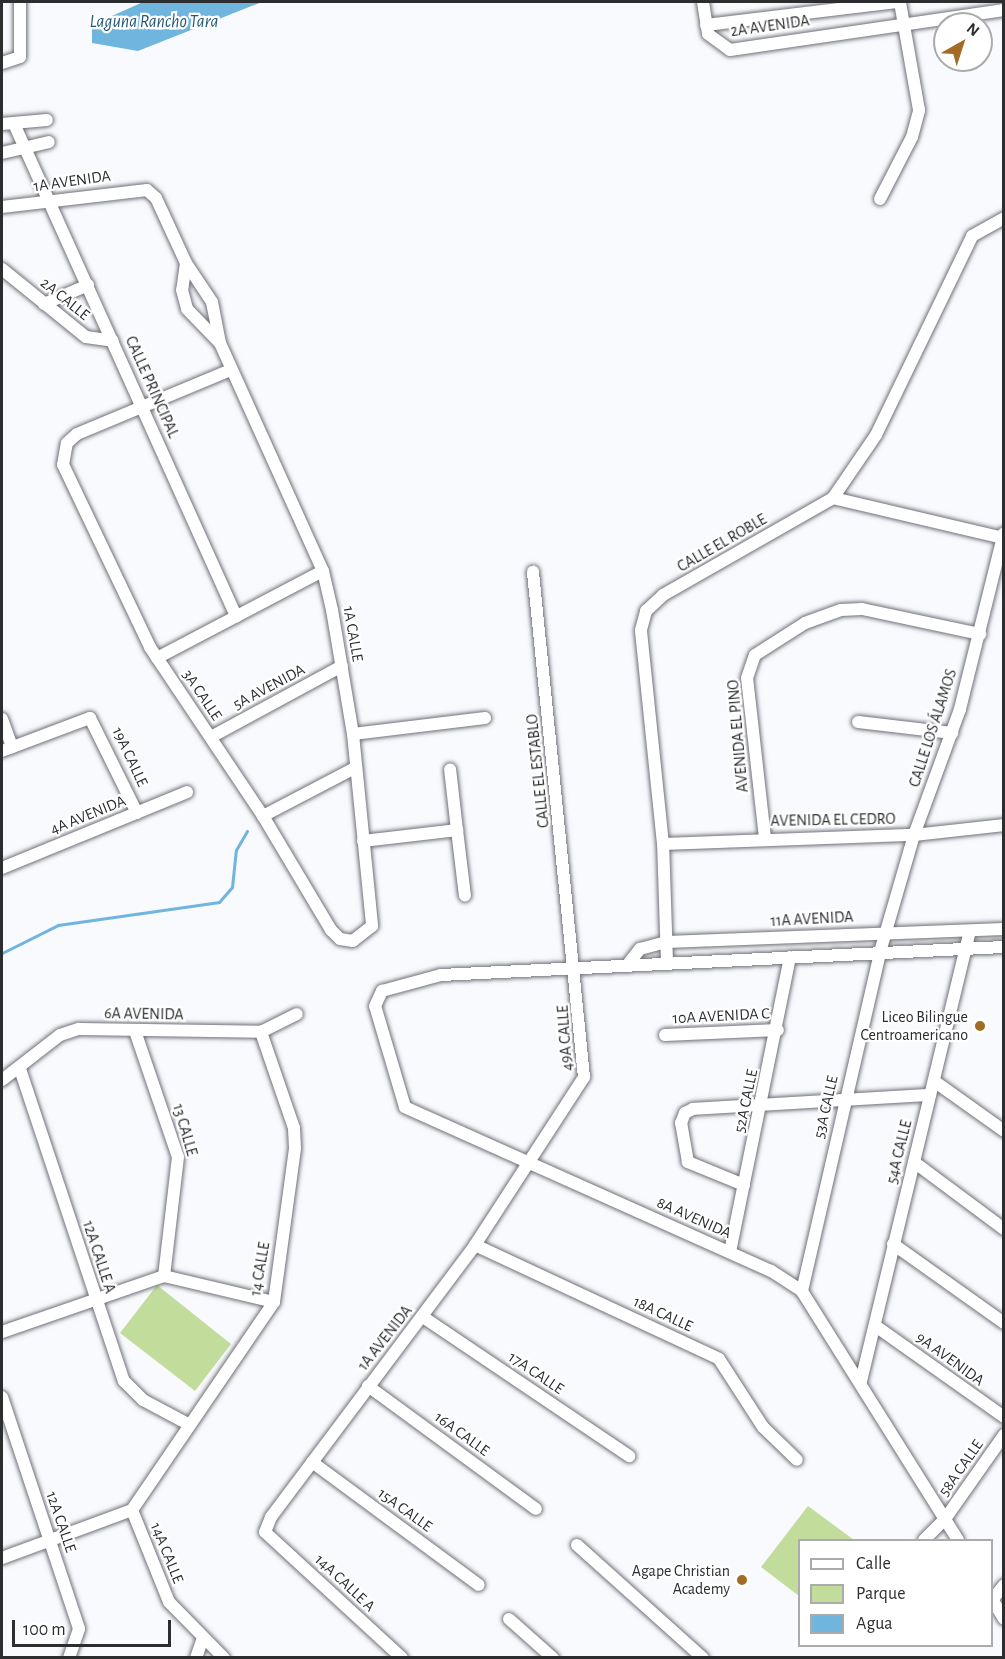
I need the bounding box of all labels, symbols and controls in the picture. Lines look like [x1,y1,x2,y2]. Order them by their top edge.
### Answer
water label: Laguna Rancho Tara [90,11,218,33]
street label: 2A AVENIDA [729,11,811,41]
north arrow [933,12,993,72]
text: N [964,20,982,39]
street label: 1A AVENIDA [32,166,112,196]
street label: 2A CALLE [37,273,93,325]
street label: CALLE PRINCIPAL [121,333,183,441]
street label: CALLE EL ROBLE [674,510,770,576]
street label: 1A CALLE [339,605,367,663]
street label: 5A AVENIDA [230,660,308,714]
street label: 3A CALLE [178,666,226,724]
street label: CALLE LOS ÁLAMOS [905,666,961,790]
street label: AVENIDA EL PINO [724,679,752,793]
street label: CALLE EL ESTABLO [522,713,554,829]
street label: 19A CALLE [108,724,152,790]
street label: 4A AVENIDA [47,791,129,839]
street label: AVENIDA EL CEDRO [770,809,896,831]
street label: 11A AVENIDA [770,907,854,931]
street label: 6A AVENIDA [104,1004,184,1024]
street label: 10A AVENIDA C [672,1004,770,1028]
street label: 49A CALLE [553,1005,577,1071]
place label: Liceo Bilingue Centroamericano [860,1007,968,1045]
marker: Liceo Bilingue Centroamericano [973,1019,987,1033]
street label: 52A CALLE [730,1067,762,1135]
street label: 53A CALLE [809,1074,843,1140]
street label: 13 CALLE [168,1102,202,1158]
street label: 54A CALLE [882,1118,916,1186]
street label: 8A AVENIDA [654,1193,734,1243]
street label: 12A CALLE A [78,1218,120,1296]
street label: 14 CALLE [246,1241,274,1297]
street label: 18A CALLE [630,1292,696,1336]
street label: 1A AVENIDA [354,1302,416,1374]
street label: 9A AVENIDA [912,1328,988,1390]
street label: 17A CALLE [505,1348,567,1398]
street label: 16A CALLE [431,1408,493,1460]
street label: 58A CALLE [935,1436,987,1500]
street label: 15A CALLE [374,1484,436,1536]
street label: 12A CALLE [42,1489,80,1555]
street label: 14A CALLE [146,1520,188,1586]
legend [798,1539,993,1647]
street label: 14A CALLE A [311,1550,379,1616]
text: Calle [856,1555,891,1573]
place label: Agape Christian Academy [632,1561,730,1599]
marker: Agape Christian Academy [735,1573,749,1587]
text: Parque [856,1585,905,1603]
scale bar [15,1608,174,1646]
text: Agua [856,1615,893,1633]
text: 100 m [23,1621,66,1639]

